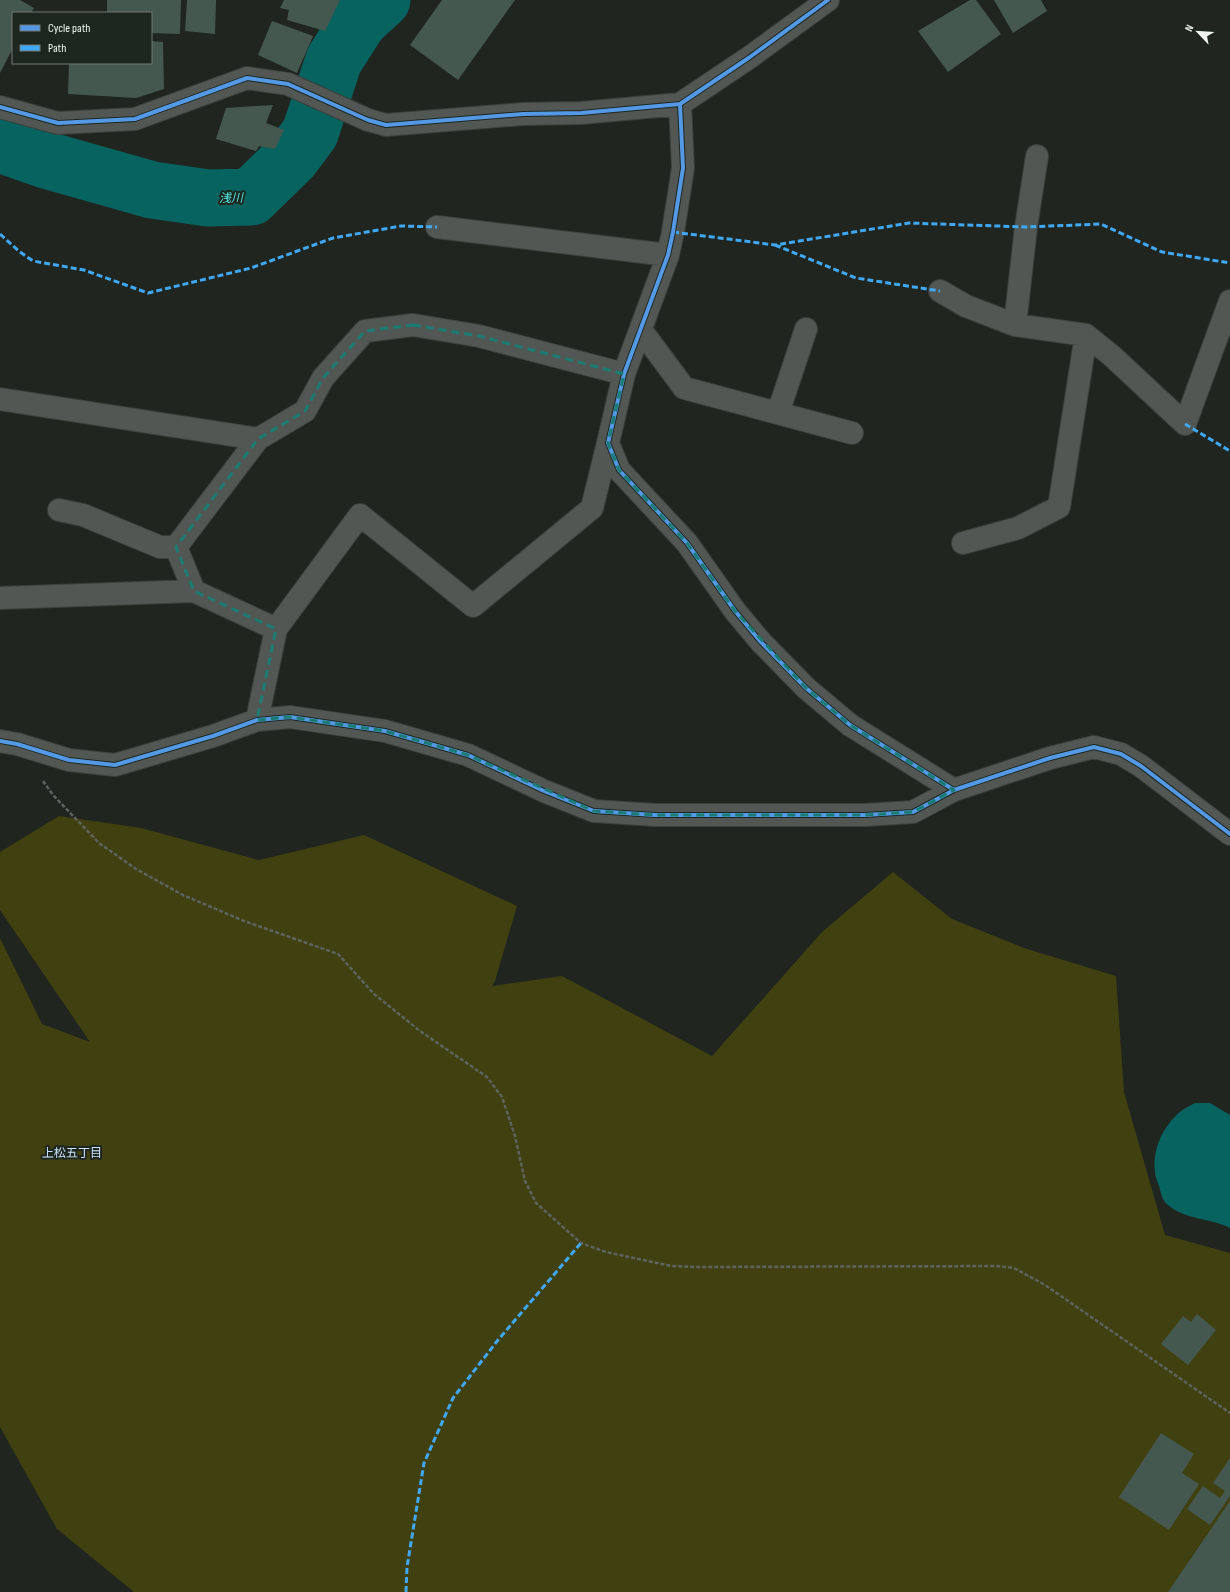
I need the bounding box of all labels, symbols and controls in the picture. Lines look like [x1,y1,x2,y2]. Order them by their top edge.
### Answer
legend [12,12,152,64]
north arrow [1178,12,1218,52]
text: Cycle path [48,21,90,36]
text: N [1182,22,1197,33]
text: Path [48,41,66,56]
water label: 浅川 [219,191,245,206]
district label: 上松五丁目 [42,1146,102,1161]

